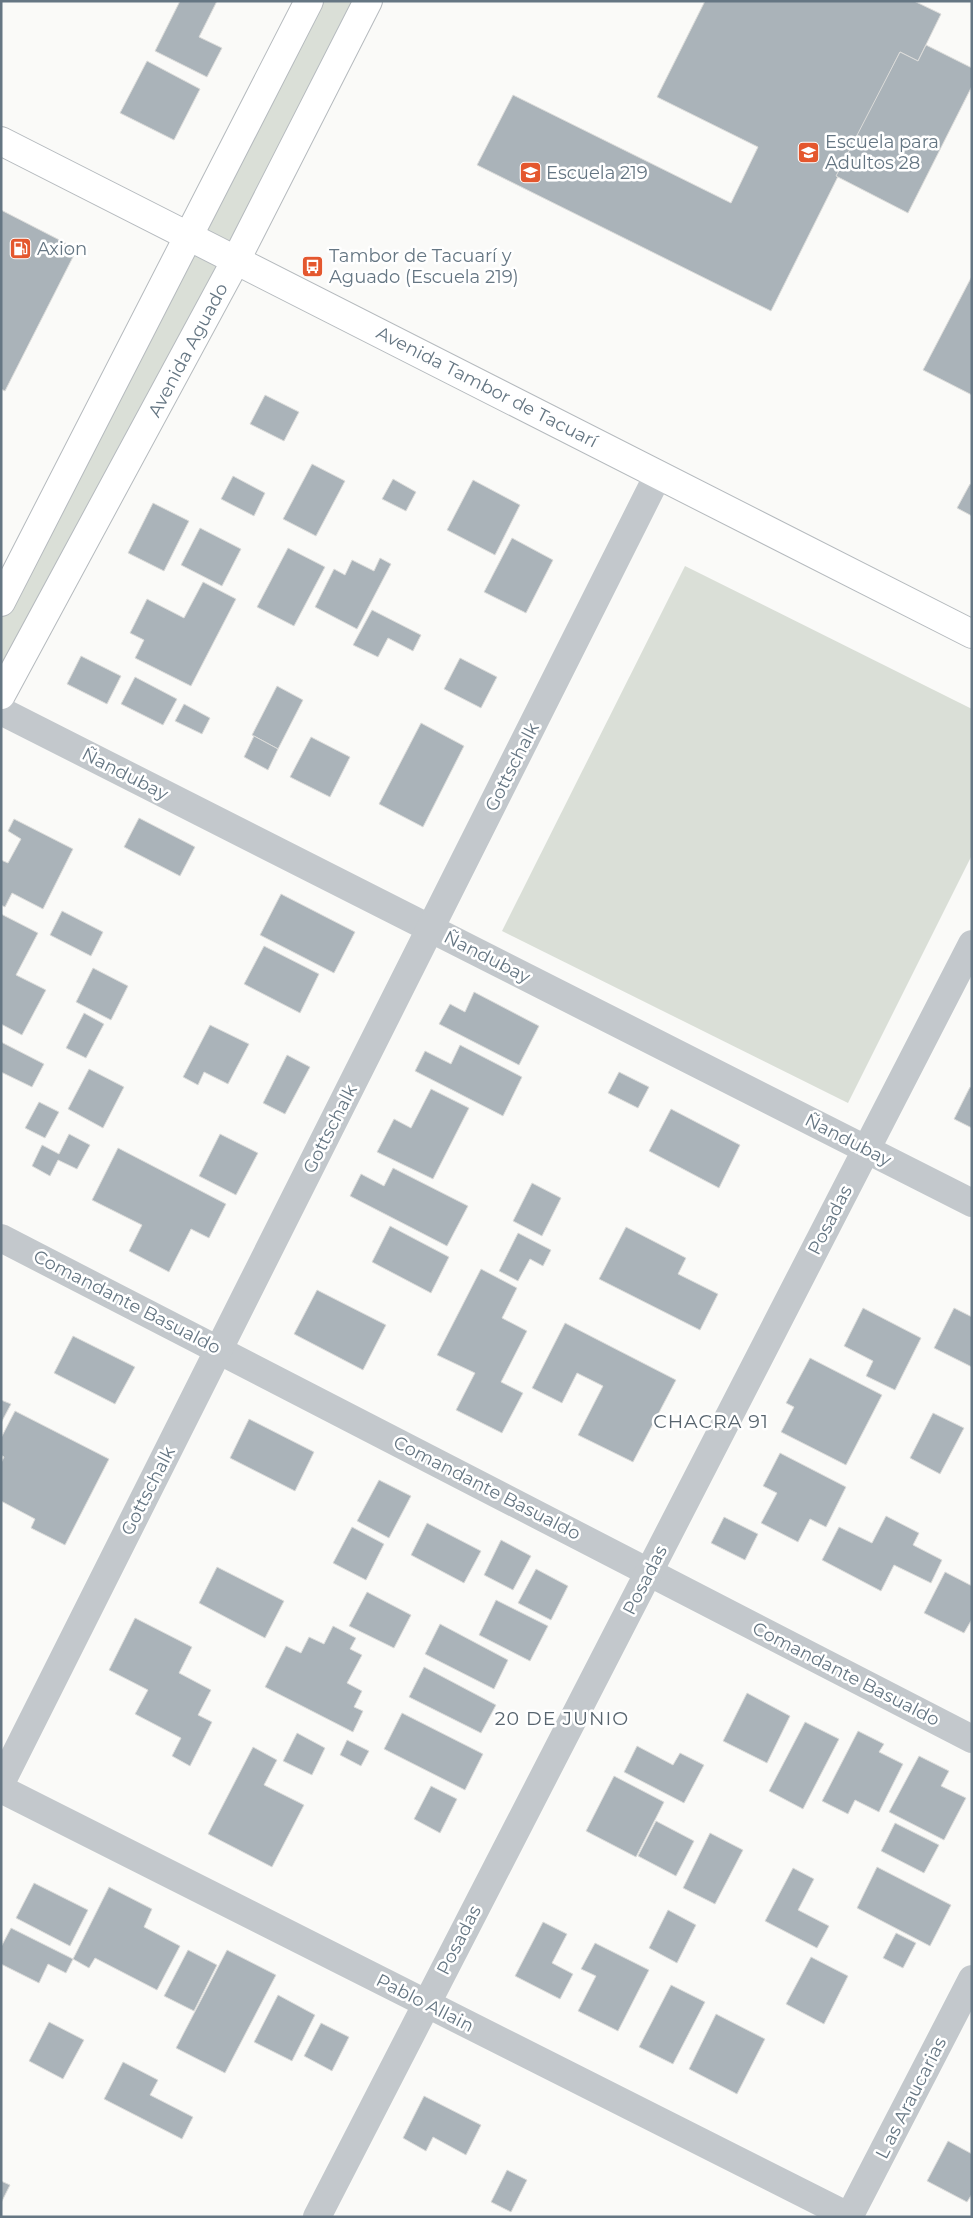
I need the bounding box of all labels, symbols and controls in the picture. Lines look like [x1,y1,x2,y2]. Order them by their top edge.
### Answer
place label: Escuela para Adultos 28 [825,131,939,174]
school or university icon: Escuela para Adultos 28 [797,140,821,164]
school or university icon: Escuela 219 [518,161,542,185]
place label: Escuela 219 [546,162,648,184]
fuel station icon: Axion [9,237,33,261]
place label: Axion [37,238,87,260]
place label: Tambor de Tacuarí y Aguado (Escuela 219) [329,245,519,288]
bus stop icon: Tambor de Tacuarí y Aguado (Escuela 219) [301,254,325,278]
street label: Avenida Aguado [143,279,233,421]
street label: Avenida Tambor de Tacuarí [373,322,602,453]
street label: Gottschalk [480,719,544,815]
street label: Ñandubay [78,743,172,805]
street label: Ñandubay [440,926,534,988]
street label: Gottschalk [298,1081,362,1177]
street label: Ñandubay [801,1109,895,1171]
street label: Posadas [803,1181,857,1258]
street label: Comandante Basualdo [30,1245,224,1359]
district label: CHACRA 91 [653,1410,769,1433]
street label: Comandante Basualdo [390,1431,584,1545]
street label: Gottschalk [116,1443,180,1539]
street label: Posadas [618,1541,672,1618]
street label: Comandante Basualdo [749,1617,943,1731]
district label: 20 DE JUNIO [495,1707,629,1730]
street label: Posadas [432,1901,486,1978]
street label: Pablo Allain [373,1969,477,2037]
street label: L as Araucarias [871,2033,951,2163]

